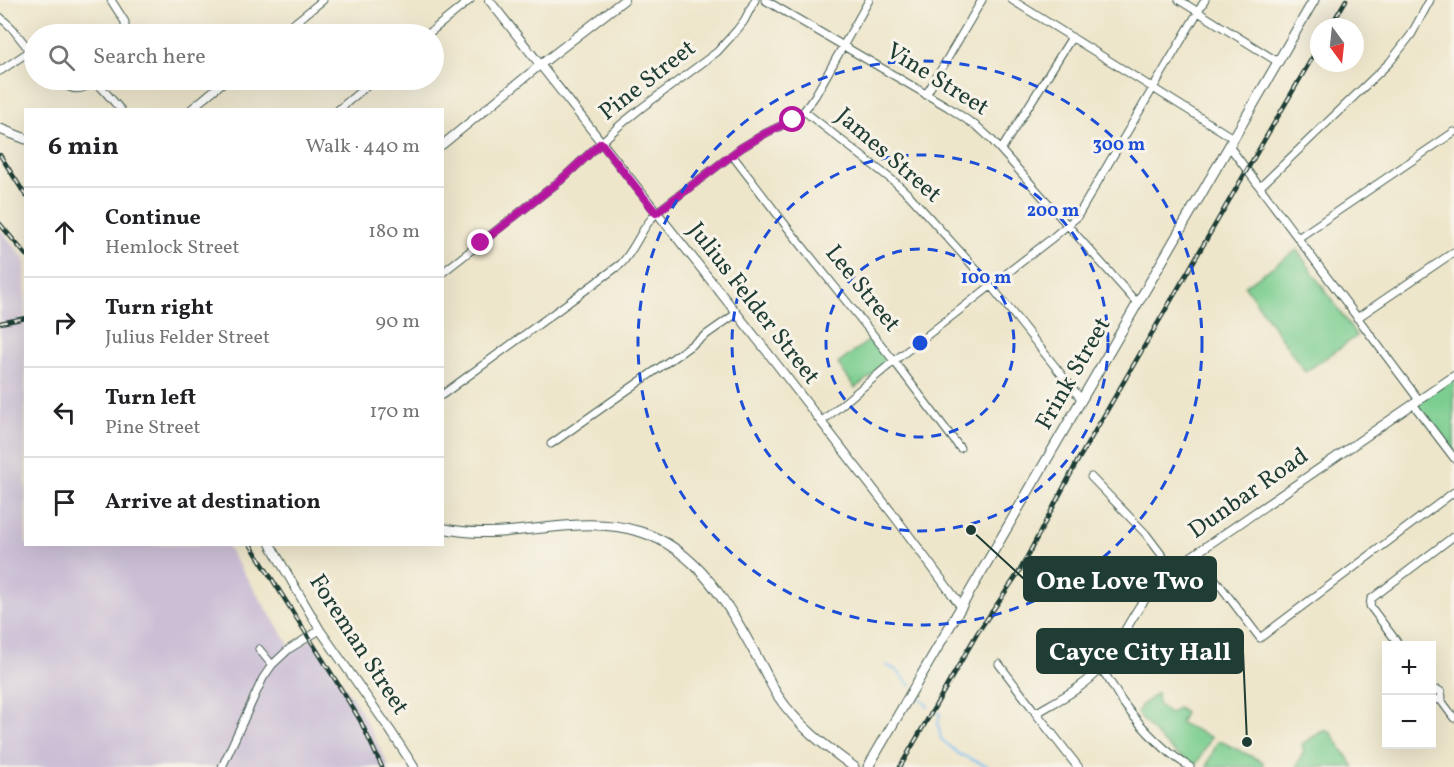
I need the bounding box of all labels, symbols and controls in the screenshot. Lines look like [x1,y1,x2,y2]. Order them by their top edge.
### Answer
north arrow [1310,18,1364,72]
search box [24,24,444,90]
street label: Pine Street [592,32,704,130]
street label: Vine Street [879,35,995,125]
icon: search [45,41,78,74]
text: Search here [93,42,206,73]
street label: James Street [828,100,948,212]
route start [779,106,805,132]
text: 6 min [48,129,119,165]
text: Walk · 440 m [305,133,420,161]
text: 300 m [1093,133,1145,158]
text: 200 m [1027,199,1079,224]
text: Continue [105,203,201,234]
icon: ahead [48,216,81,249]
street label: Julius Felder Street [679,216,827,392]
text: 180 m [368,218,420,246]
route end [467,229,493,255]
text: Hemlock Street [105,234,240,262]
street label: Lee Street [816,238,908,340]
text: 100 m [961,266,1011,291]
text: Turn right [105,293,213,324]
icon: right [48,306,81,339]
text: 90 m [376,308,420,336]
street label: Frink Street [1028,311,1120,437]
text: Julius Felder Street [105,324,270,352]
centre of rings [910,333,930,353]
text: Turn left [105,383,196,414]
icon: left [48,396,81,429]
text: 170 m [370,398,420,426]
text: Pine Street [105,414,200,442]
street label: Dunbar Road [1182,440,1316,548]
icon: arrive [48,486,81,519]
text: Arrive at destination [105,487,321,518]
callout: One Love Two [1024,557,1216,601]
text: One Love Two [1036,564,1204,600]
street label: Foreman Street [300,568,416,722]
callout: Cayce City Hall [1037,629,1243,673]
text: Cayce City Hall [1049,635,1231,671]
map controls [1382,641,1436,749]
button: + [1382,641,1436,695]
button: − [1382,695,1436,749]

